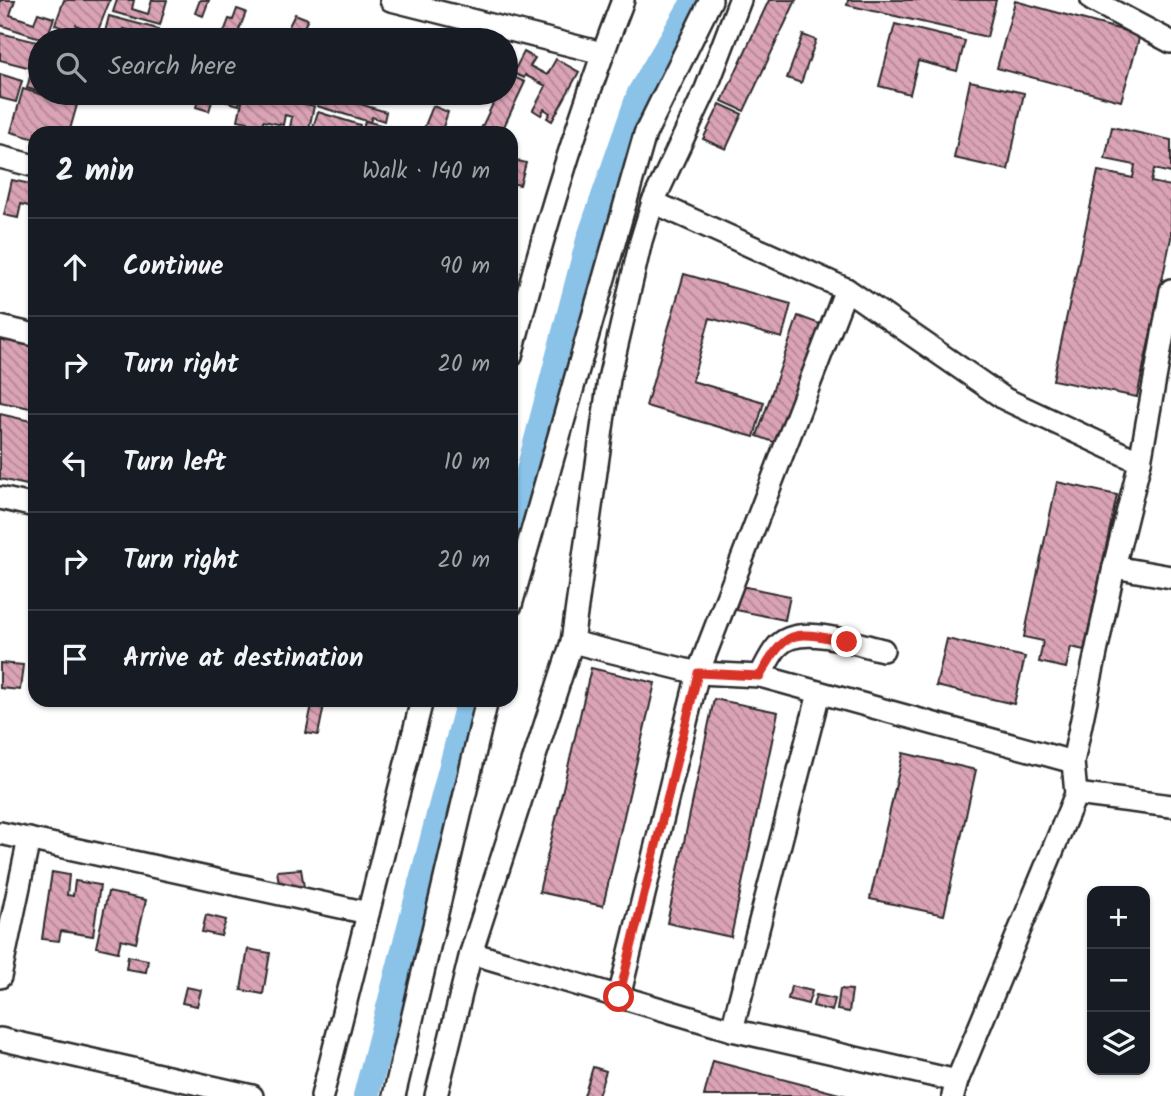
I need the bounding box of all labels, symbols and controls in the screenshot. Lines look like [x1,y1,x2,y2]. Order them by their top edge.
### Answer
search box [28,28,518,105]
text: Search here [108,46,236,88]
icon: search [52,48,90,86]
text: 2 min [56,148,134,196]
text: Walk · 140 m [362,154,490,190]
text: Continue [123,246,224,288]
icon: ahead [56,248,94,286]
text: 90 m [440,249,490,285]
text: Turn right [123,344,239,386]
icon: right [56,346,94,384]
text: 20 m [438,347,490,383]
text: Turn left [123,442,226,484]
icon: left [56,444,94,482]
text: 10 m [444,445,490,481]
text: Turn right [123,540,239,582]
icon: right [56,542,94,580]
text: 20 m [438,543,490,579]
route end [831,626,862,657]
text: Arrive at destination [123,638,363,680]
icon: arrive [56,640,94,678]
map controls [1087,886,1150,1075]
button: + [1087,886,1150,949]
button: − [1087,949,1150,1012]
route start [603,981,634,1012]
button: layers [1087,1012,1150,1075]

